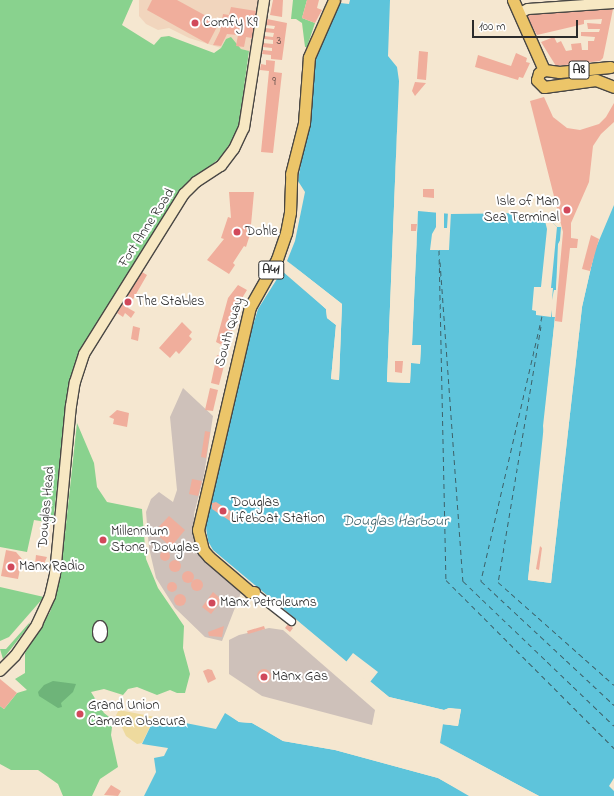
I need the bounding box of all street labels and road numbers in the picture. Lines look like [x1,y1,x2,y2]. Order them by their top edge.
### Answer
road number: A8 [568,59,590,81]
street label: Fort Anne Road [115,186,179,270]
road number: A41 [258,259,284,281]
street label: South Quay [212,295,248,369]
street label: Douglas Head [35,466,59,548]

